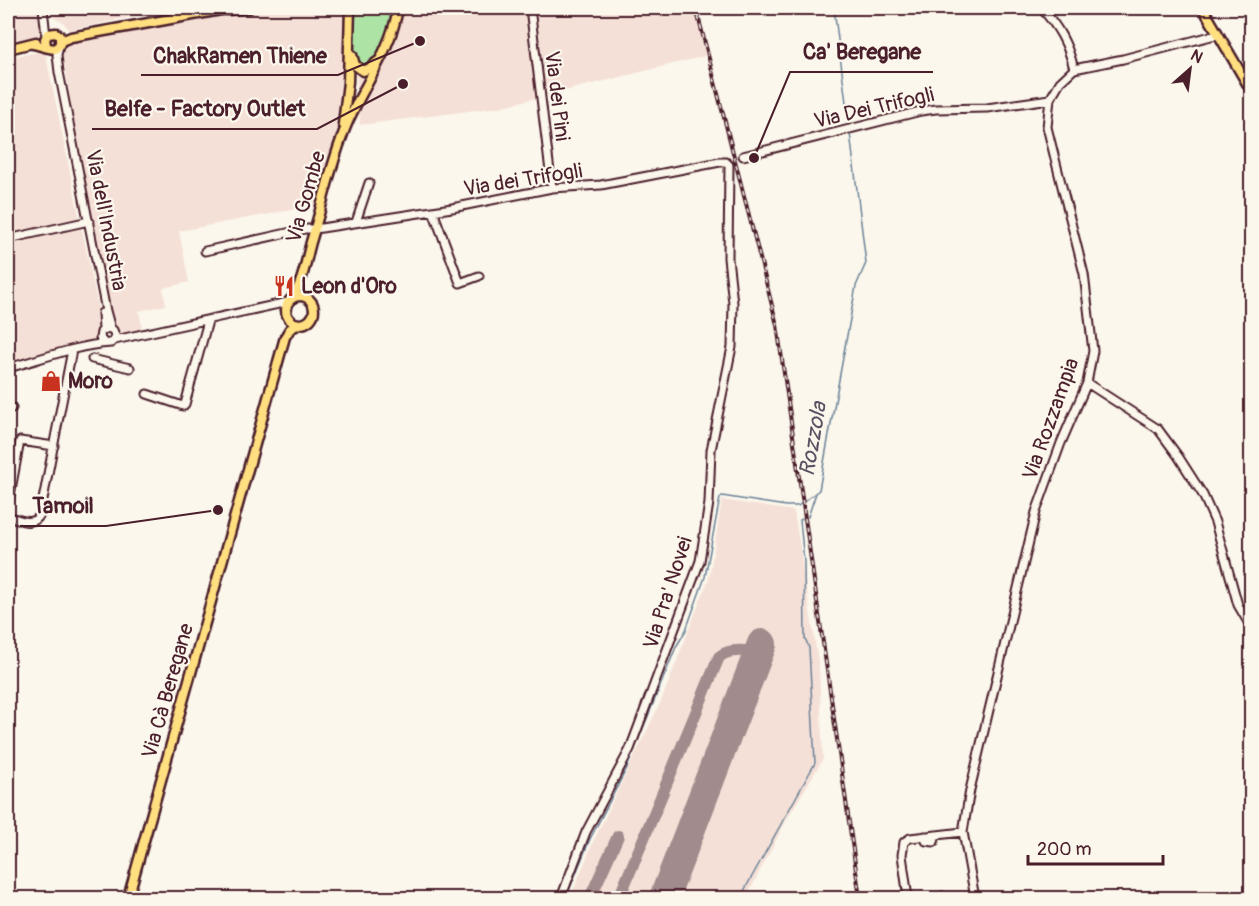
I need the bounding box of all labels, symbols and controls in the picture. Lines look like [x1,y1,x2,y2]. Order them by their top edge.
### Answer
callout: Ca' Beregane [790,32,933,72]
callout: ChakRamen Thiene [141,35,338,75]
text: Ca' Beregane [803,38,922,66]
north arrow [1160,39,1220,99]
text: ChakRamen Thiene [153,42,328,70]
text: N [1187,45,1206,68]
street label: Via dei Pini [538,49,576,143]
street label: Via Dei Trifogli [811,81,937,135]
callout: Belfe - Factory Outlet [92,89,317,129]
text: Belfe - Factory Outlet [105,95,307,123]
street label: Via dell'Industria [79,147,133,293]
street label: Via Gombe [280,147,332,246]
street label: Via dei Trifogli [462,157,585,203]
place label: Leon d'Oro [301,273,398,300]
restaurant icon: Leon d'Oro [272,274,296,298]
street label: Via Rozzampia [1016,354,1086,484]
place label: Moro [68,368,113,395]
shop icon: Moro [39,369,63,393]
water label: Rozzola [793,398,834,478]
callout: Tamoil [20,486,106,526]
text: Tamoil [31,492,94,520]
street label: Via Pra' Novei [637,533,699,653]
street label: Via Cà Beregane [136,620,200,762]
scale bar [1028,828,1163,866]
text: 200 m [1037,838,1092,861]

